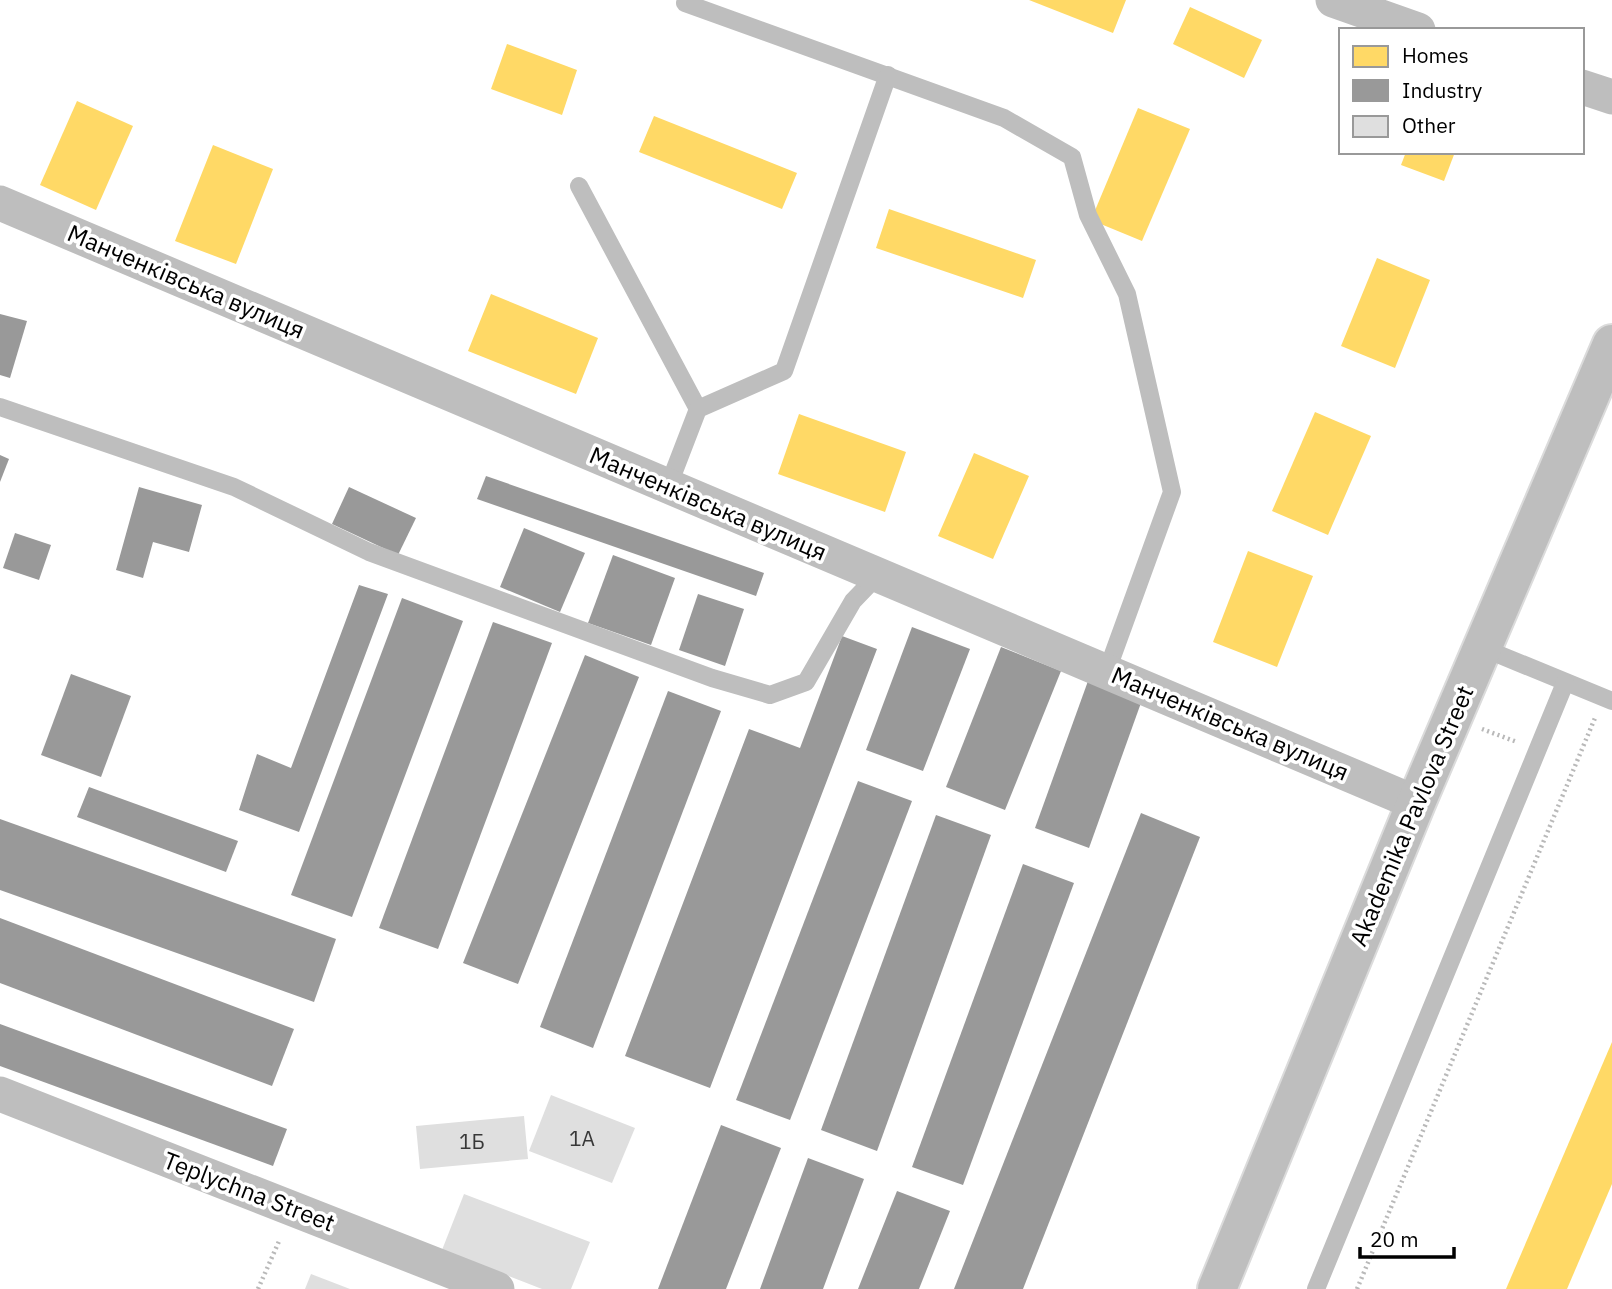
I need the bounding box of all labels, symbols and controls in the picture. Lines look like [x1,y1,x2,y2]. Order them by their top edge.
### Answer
legend [1339,28,1584,154]
text: Homes [1402,41,1469,69]
text: Industry [1402,76,1483,104]
text: Other [1402,111,1456,139]
street label: Манченківська вулиця [63,217,310,346]
street label: Манченківська вулиця [585,439,832,568]
street label: Манченківська вулиця [1107,659,1354,788]
street label: Akademika Pavlova Street [1342,680,1481,951]
house number: 1А [569,1124,595,1152]
house number: 1Б [459,1127,485,1155]
street label: Teplychna Street [159,1144,340,1238]
scale bar [1360,1216,1454,1260]
text: 20 m [1370,1225,1419,1253]

